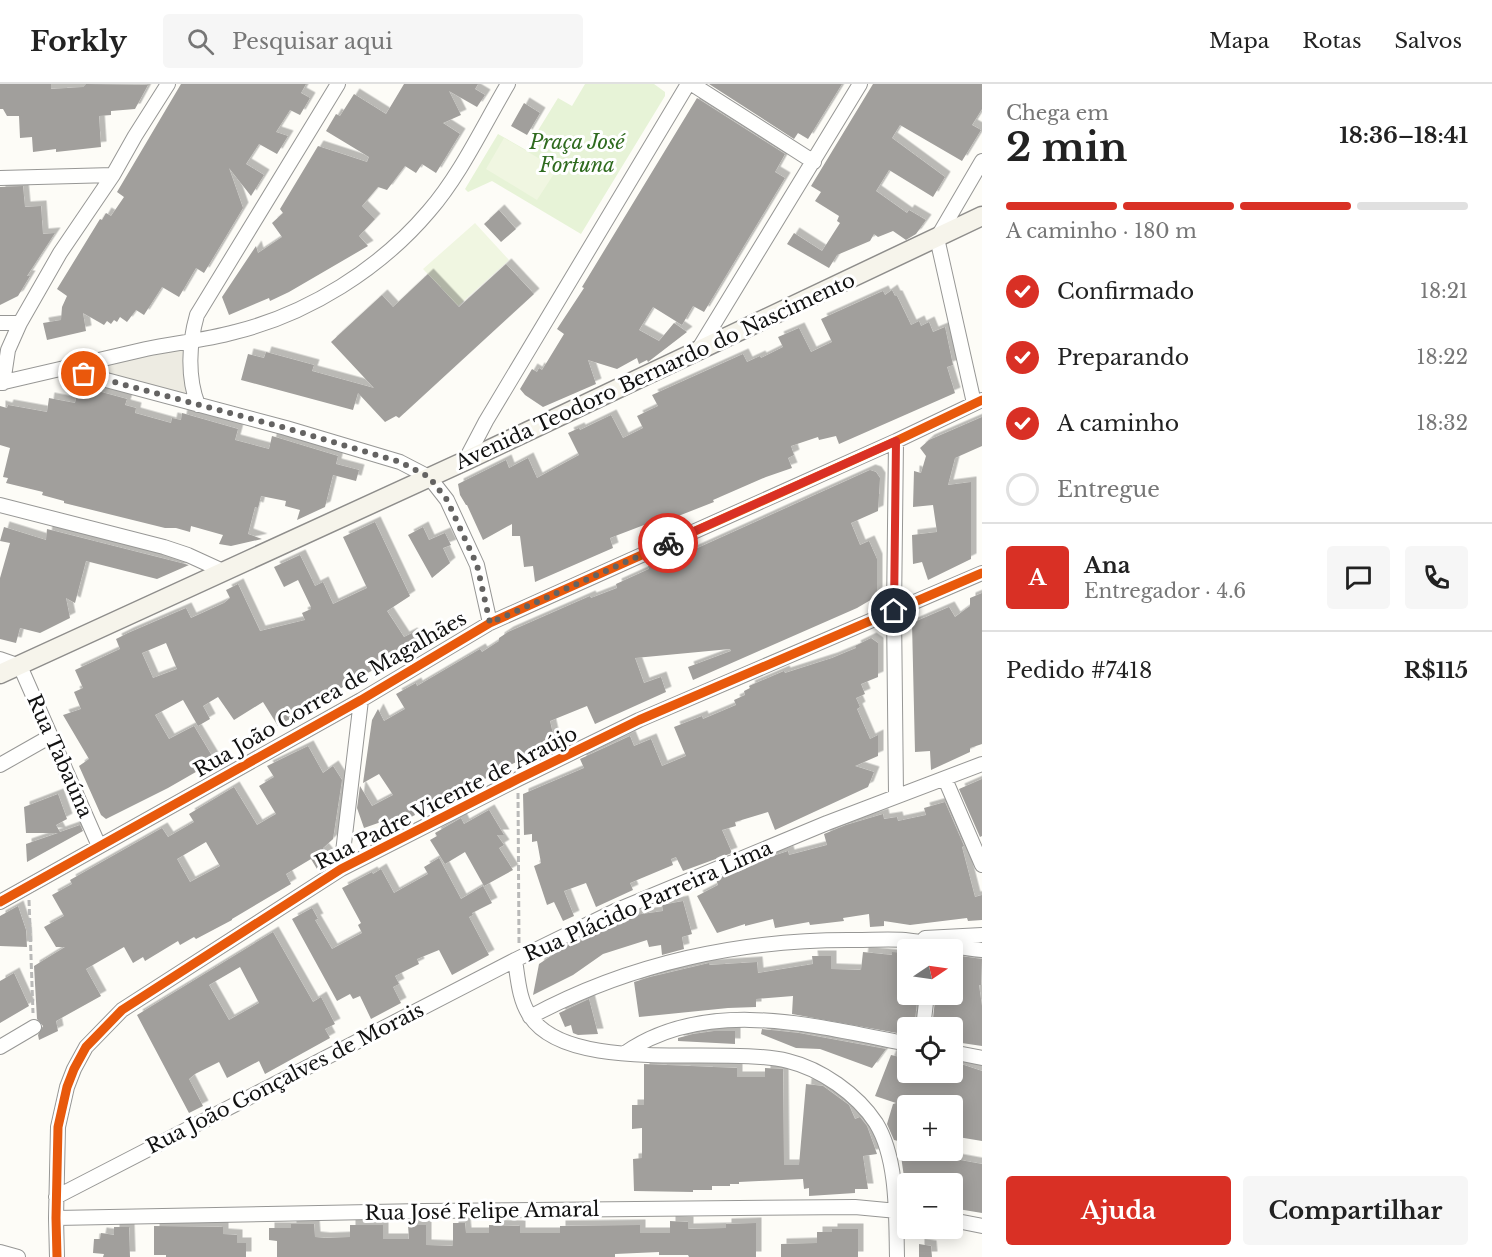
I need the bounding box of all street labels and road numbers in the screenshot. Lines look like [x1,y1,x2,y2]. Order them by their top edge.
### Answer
street label: Avenida Teodoro Bernardo do Nascimento [450,268,859,475]
street label: Rua João Correa de Magalhães [189,606,471,782]
street label: Rua Tabaúna [22,691,98,822]
street label: Rua Padre Vicente de Araújo [311,721,581,875]
street label: Rua Plácido Parreira Lima [520,835,776,967]
street label: Rua João Gonçalves de Morais [142,997,428,1159]
street label: Rua José Felipe Amaral [364,1197,600,1225]

